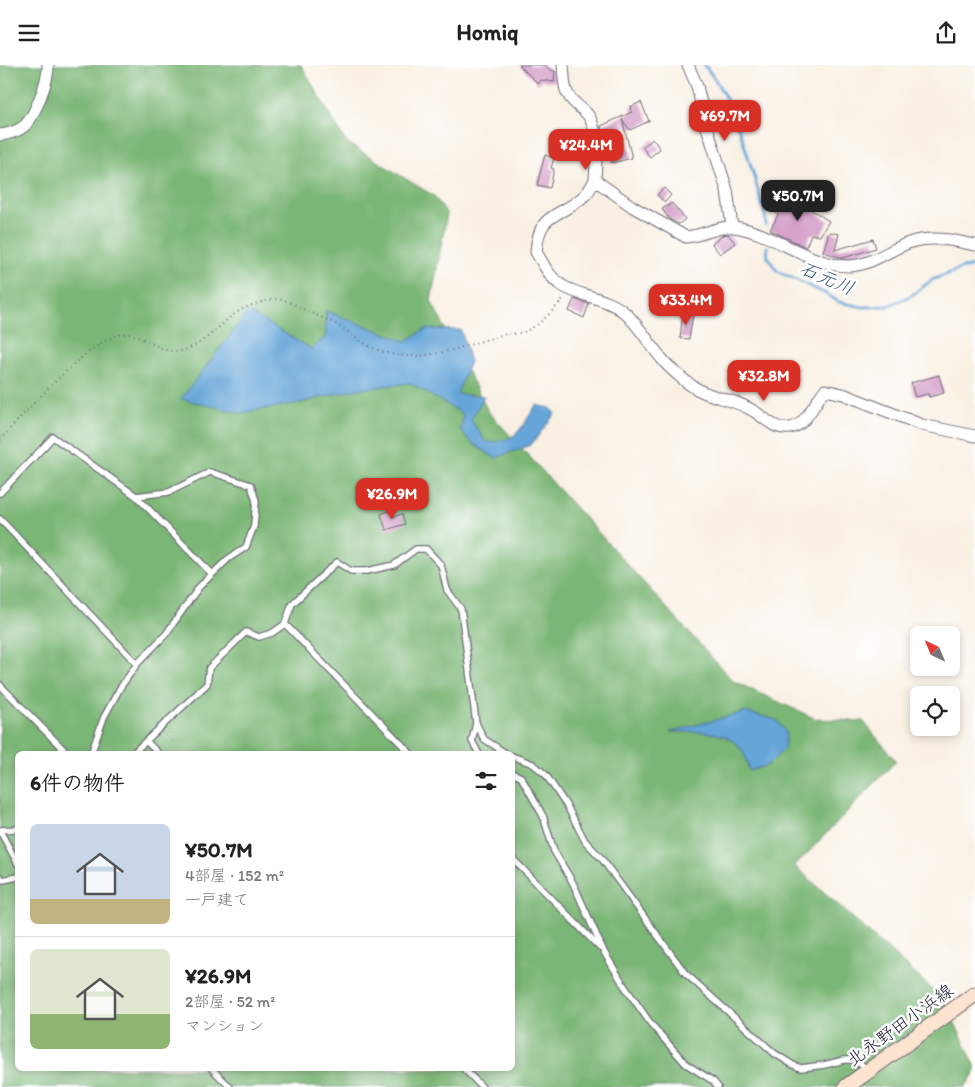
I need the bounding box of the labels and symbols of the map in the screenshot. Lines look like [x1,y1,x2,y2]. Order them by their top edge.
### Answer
pin: ¥69.7M [684,99,766,142]
pin: ¥24.4M [545,129,627,171]
pin: ¥50.7M [757,179,839,222]
water label: 石元川 [796,256,858,300]
pin: ¥33.4M [645,283,727,326]
pin: ¥32.8M [723,359,805,402]
pin: ¥26.9M [351,477,433,520]
north arrow [910,626,960,676]
street label: 北永野田小浜線 [843,979,957,1071]

